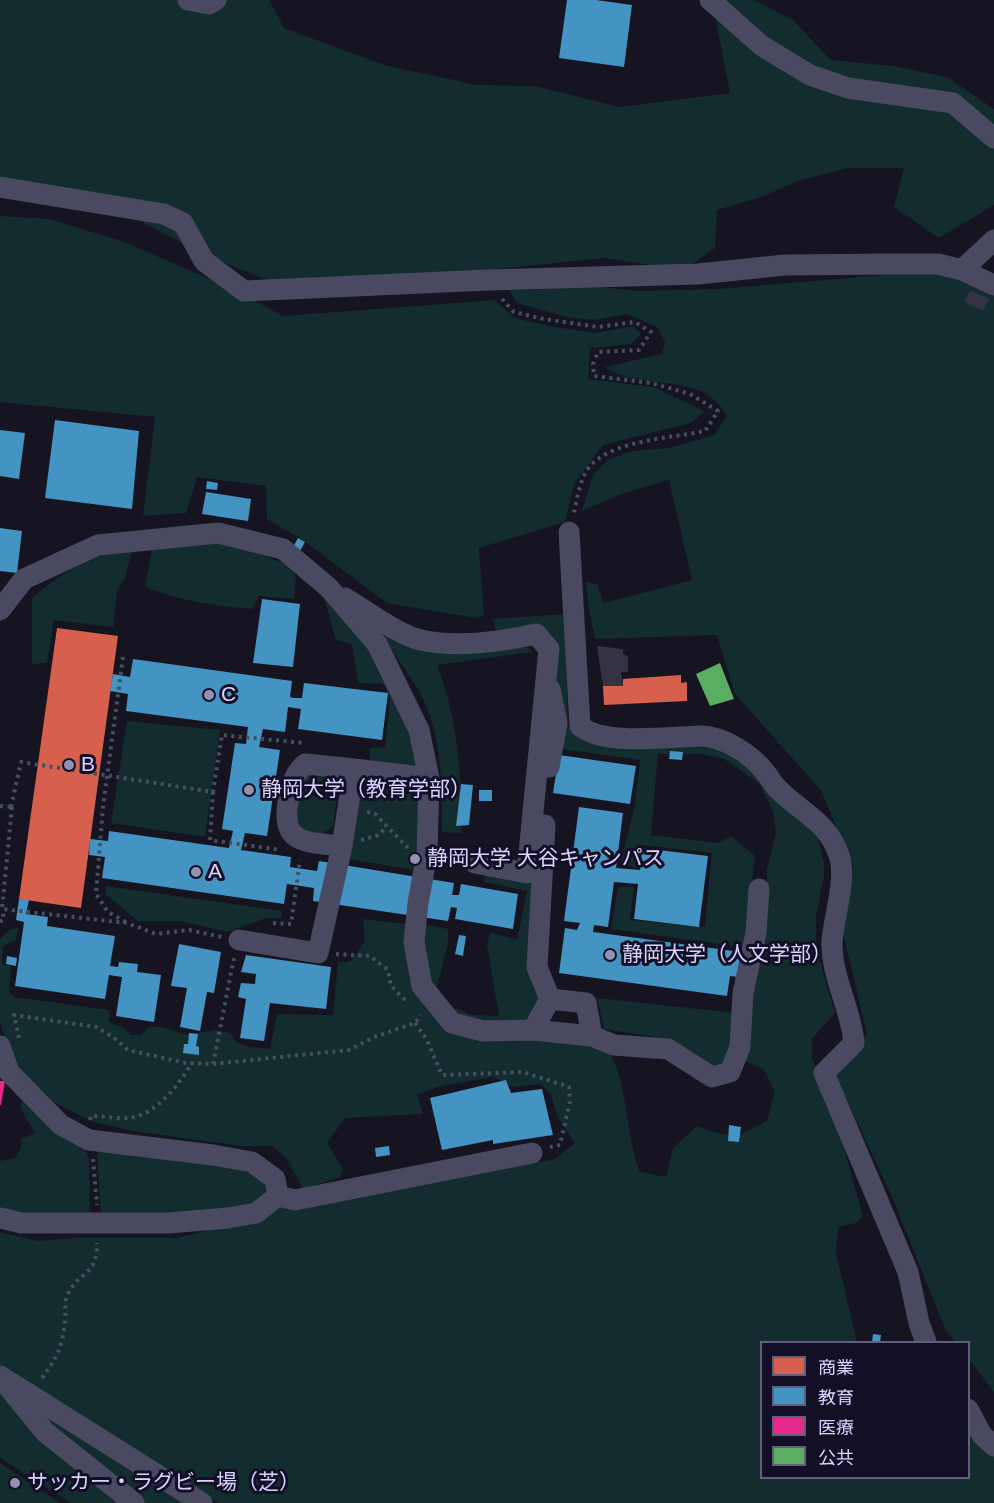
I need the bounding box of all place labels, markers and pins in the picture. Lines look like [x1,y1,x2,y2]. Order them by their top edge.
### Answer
place label: C [221,682,236,708]
marker: C [202,688,216,702]
place label: B [81,752,95,778]
marker: B [62,758,76,772]
place label: 静岡大学（教育学部） [261,777,471,803]
marker: 静岡大学（教育学部） [242,783,256,797]
place label: 静岡大学 大谷キャンパス [427,846,664,872]
marker: 静岡大学 大谷キャンパス [408,852,422,866]
place label: A [208,859,222,885]
marker: A [189,865,203,879]
place label: 静岡大学（人文学部） [622,942,832,968]
marker: 静岡大学（人文学部） [603,948,617,962]
place label: サッカー・ラグビー場（芝） [27,1470,300,1496]
marker: サッカー・ラグビー場（芝） [8,1476,22,1490]

